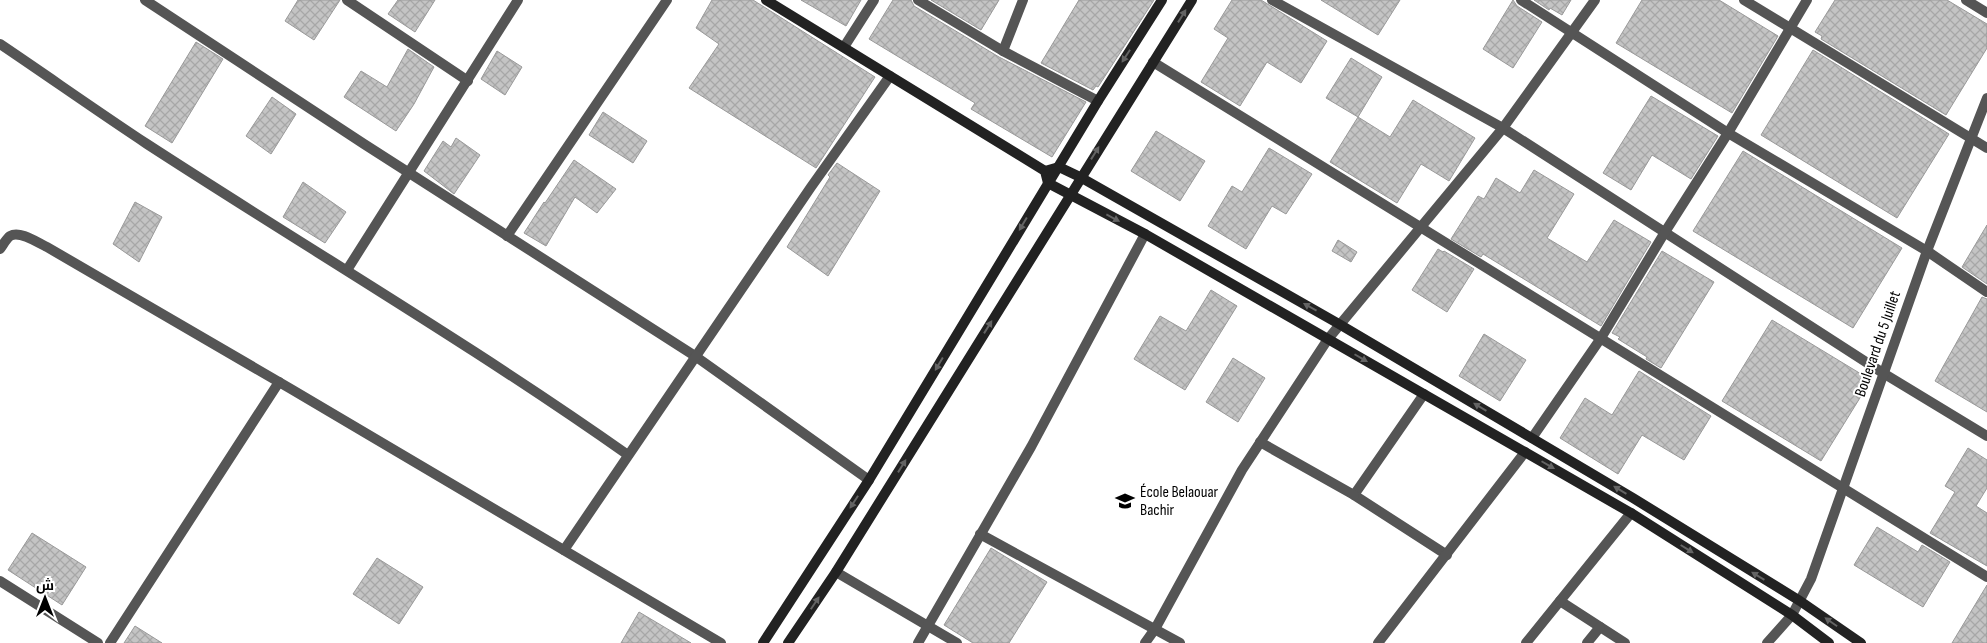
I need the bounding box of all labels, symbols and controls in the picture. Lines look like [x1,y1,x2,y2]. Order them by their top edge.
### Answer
one-way arrow [1177,9,1187,22]
one-way arrow [1122,49,1131,62]
one-way arrow [1091,147,1100,160]
one-way arrow [1106,214,1121,222]
one-way arrow [1018,218,1027,231]
street label: Boulevard du 5 Juillet [1851,289,1905,399]
one-way arrow [1303,303,1318,311]
one-way arrow [983,321,993,334]
one-way arrow [1354,354,1369,362]
one-way arrow [934,357,943,370]
one-way arrow [1474,403,1487,412]
one-way arrow [898,459,907,472]
one-way arrow [1541,461,1554,470]
place label: École Belaouar Bachir [1140,483,1219,520]
one-way arrow [1614,486,1627,495]
school or university icon: École Belaouar Bachir [1114,490,1136,512]
one-way arrow [850,496,859,509]
one-way arrow [1680,544,1694,553]
one-way arrow [1752,571,1765,580]
north arrow [20,573,70,623]
text: ش [36,577,54,594]
one-way arrow [810,596,820,610]
one-way arrow [1824,617,1837,627]

